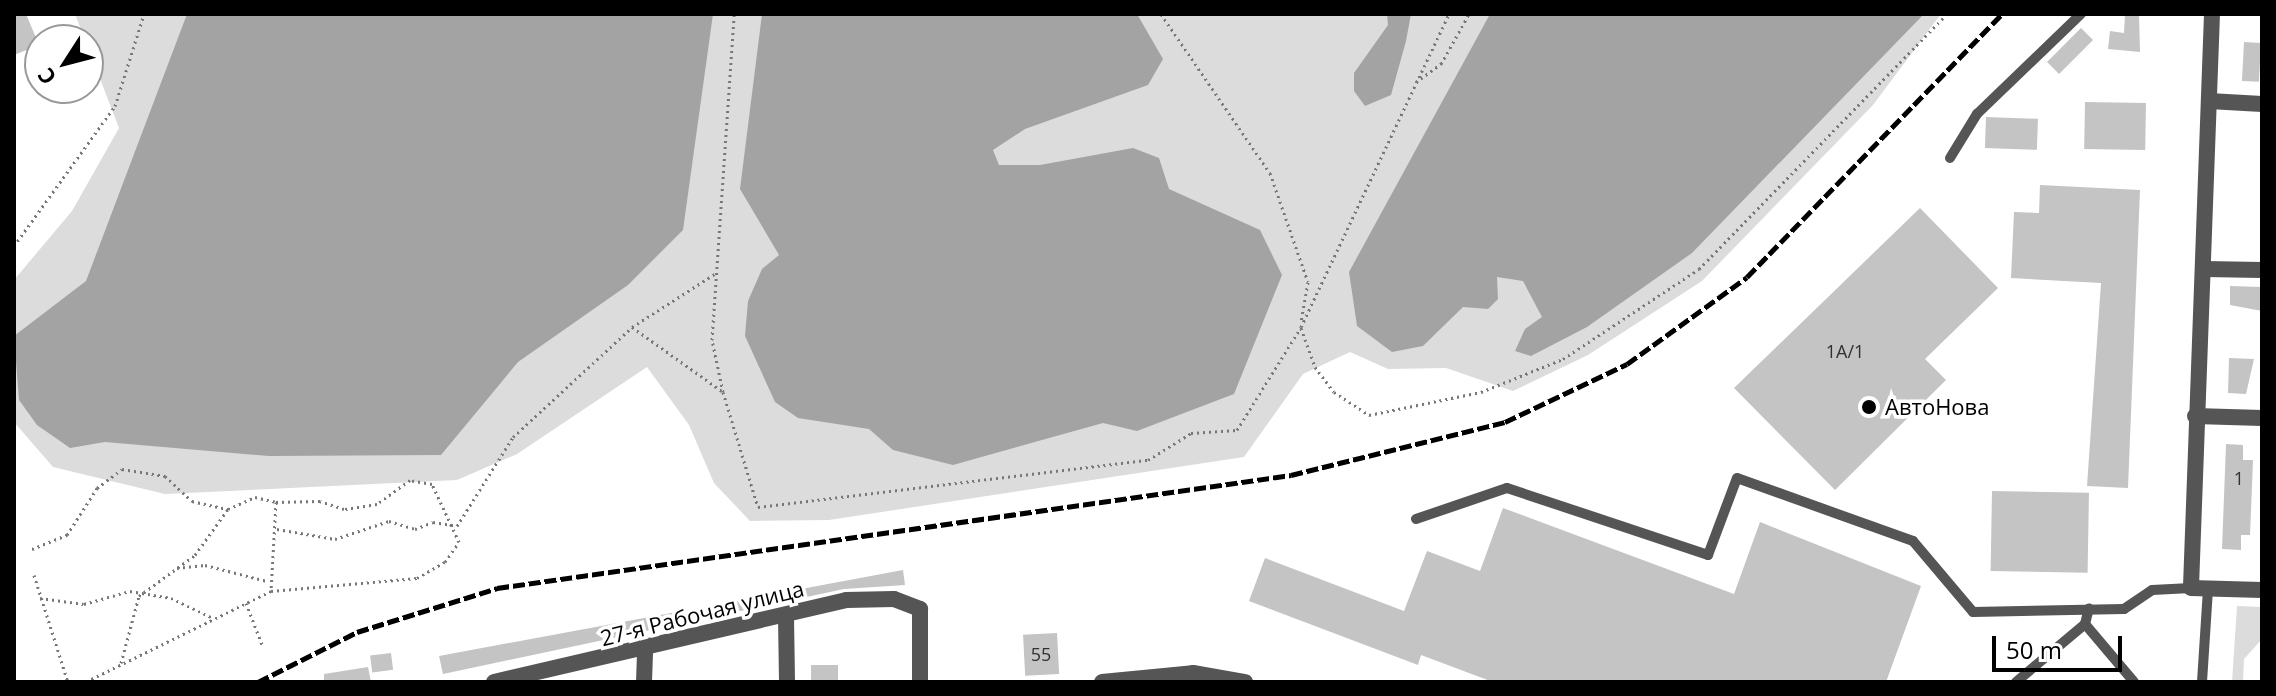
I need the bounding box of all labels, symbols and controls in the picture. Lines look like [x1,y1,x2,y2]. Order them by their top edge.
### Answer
north arrow [24,24,104,104]
text: С [30,62,62,91]
house number: 1А/1 [1826,340,1864,362]
place label: АвтоНова [1885,394,1989,420]
marker: АвтоНова [1860,398,1878,416]
house number: 1 [2234,467,2244,489]
street label: 27-я Рабочая улица [597,575,807,651]
scale bar [1996,620,2126,670]
text: 50 m [2006,633,2062,666]
house number: 55 [1031,643,1051,665]

